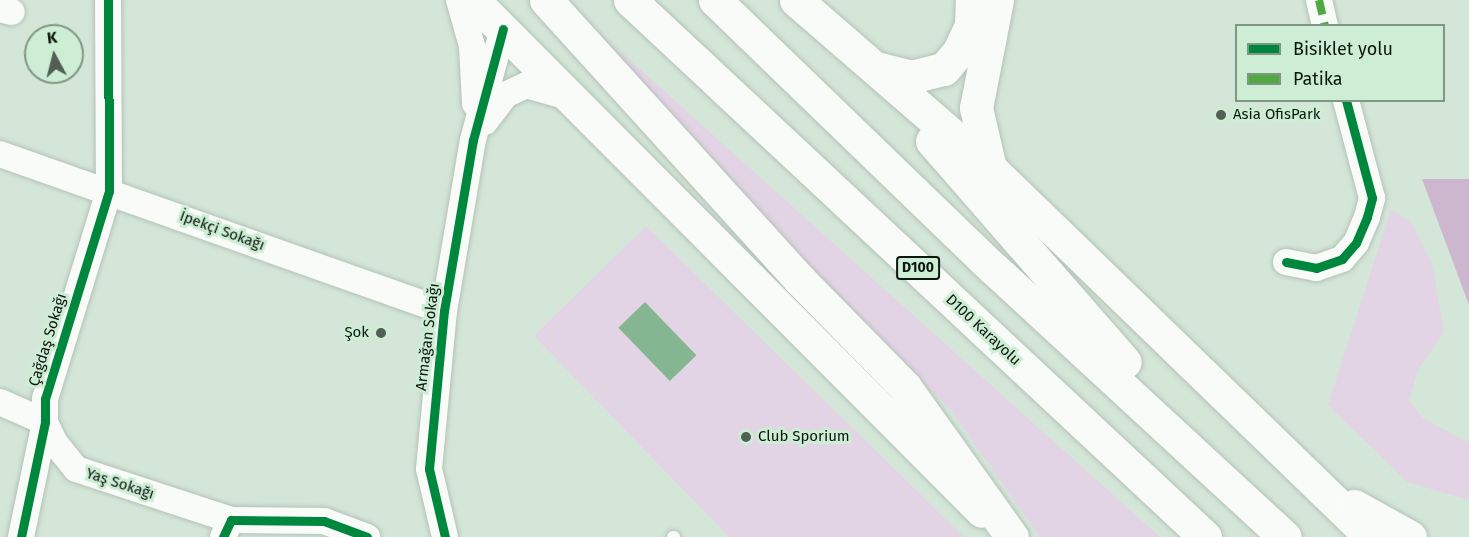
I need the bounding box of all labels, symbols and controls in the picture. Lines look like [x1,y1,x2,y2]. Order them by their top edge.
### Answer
north arrow [24,24,84,84]
legend [1235,24,1445,102]
text: K [46,28,58,48]
text: Bisiklet yolu [1293,38,1393,60]
text: Patika [1293,68,1343,90]
place label: Asia OfisPark [1233,106,1320,124]
marker: Asia OfisPark [1214,108,1228,122]
street label: İpekçi Sokağı [177,207,267,255]
road number: D100 [896,257,940,279]
street label: Armağan Sokağı [412,282,444,392]
street label: Çağdaş Sokağı [25,291,71,389]
street label: D100 Karayolu [942,291,1024,369]
place label: Şok [344,324,369,342]
marker: Şok [374,326,388,340]
place label: Club Sporium [758,428,850,446]
marker: Club Sporium [739,430,753,444]
street label: Yaş Sokağı [84,465,156,503]

